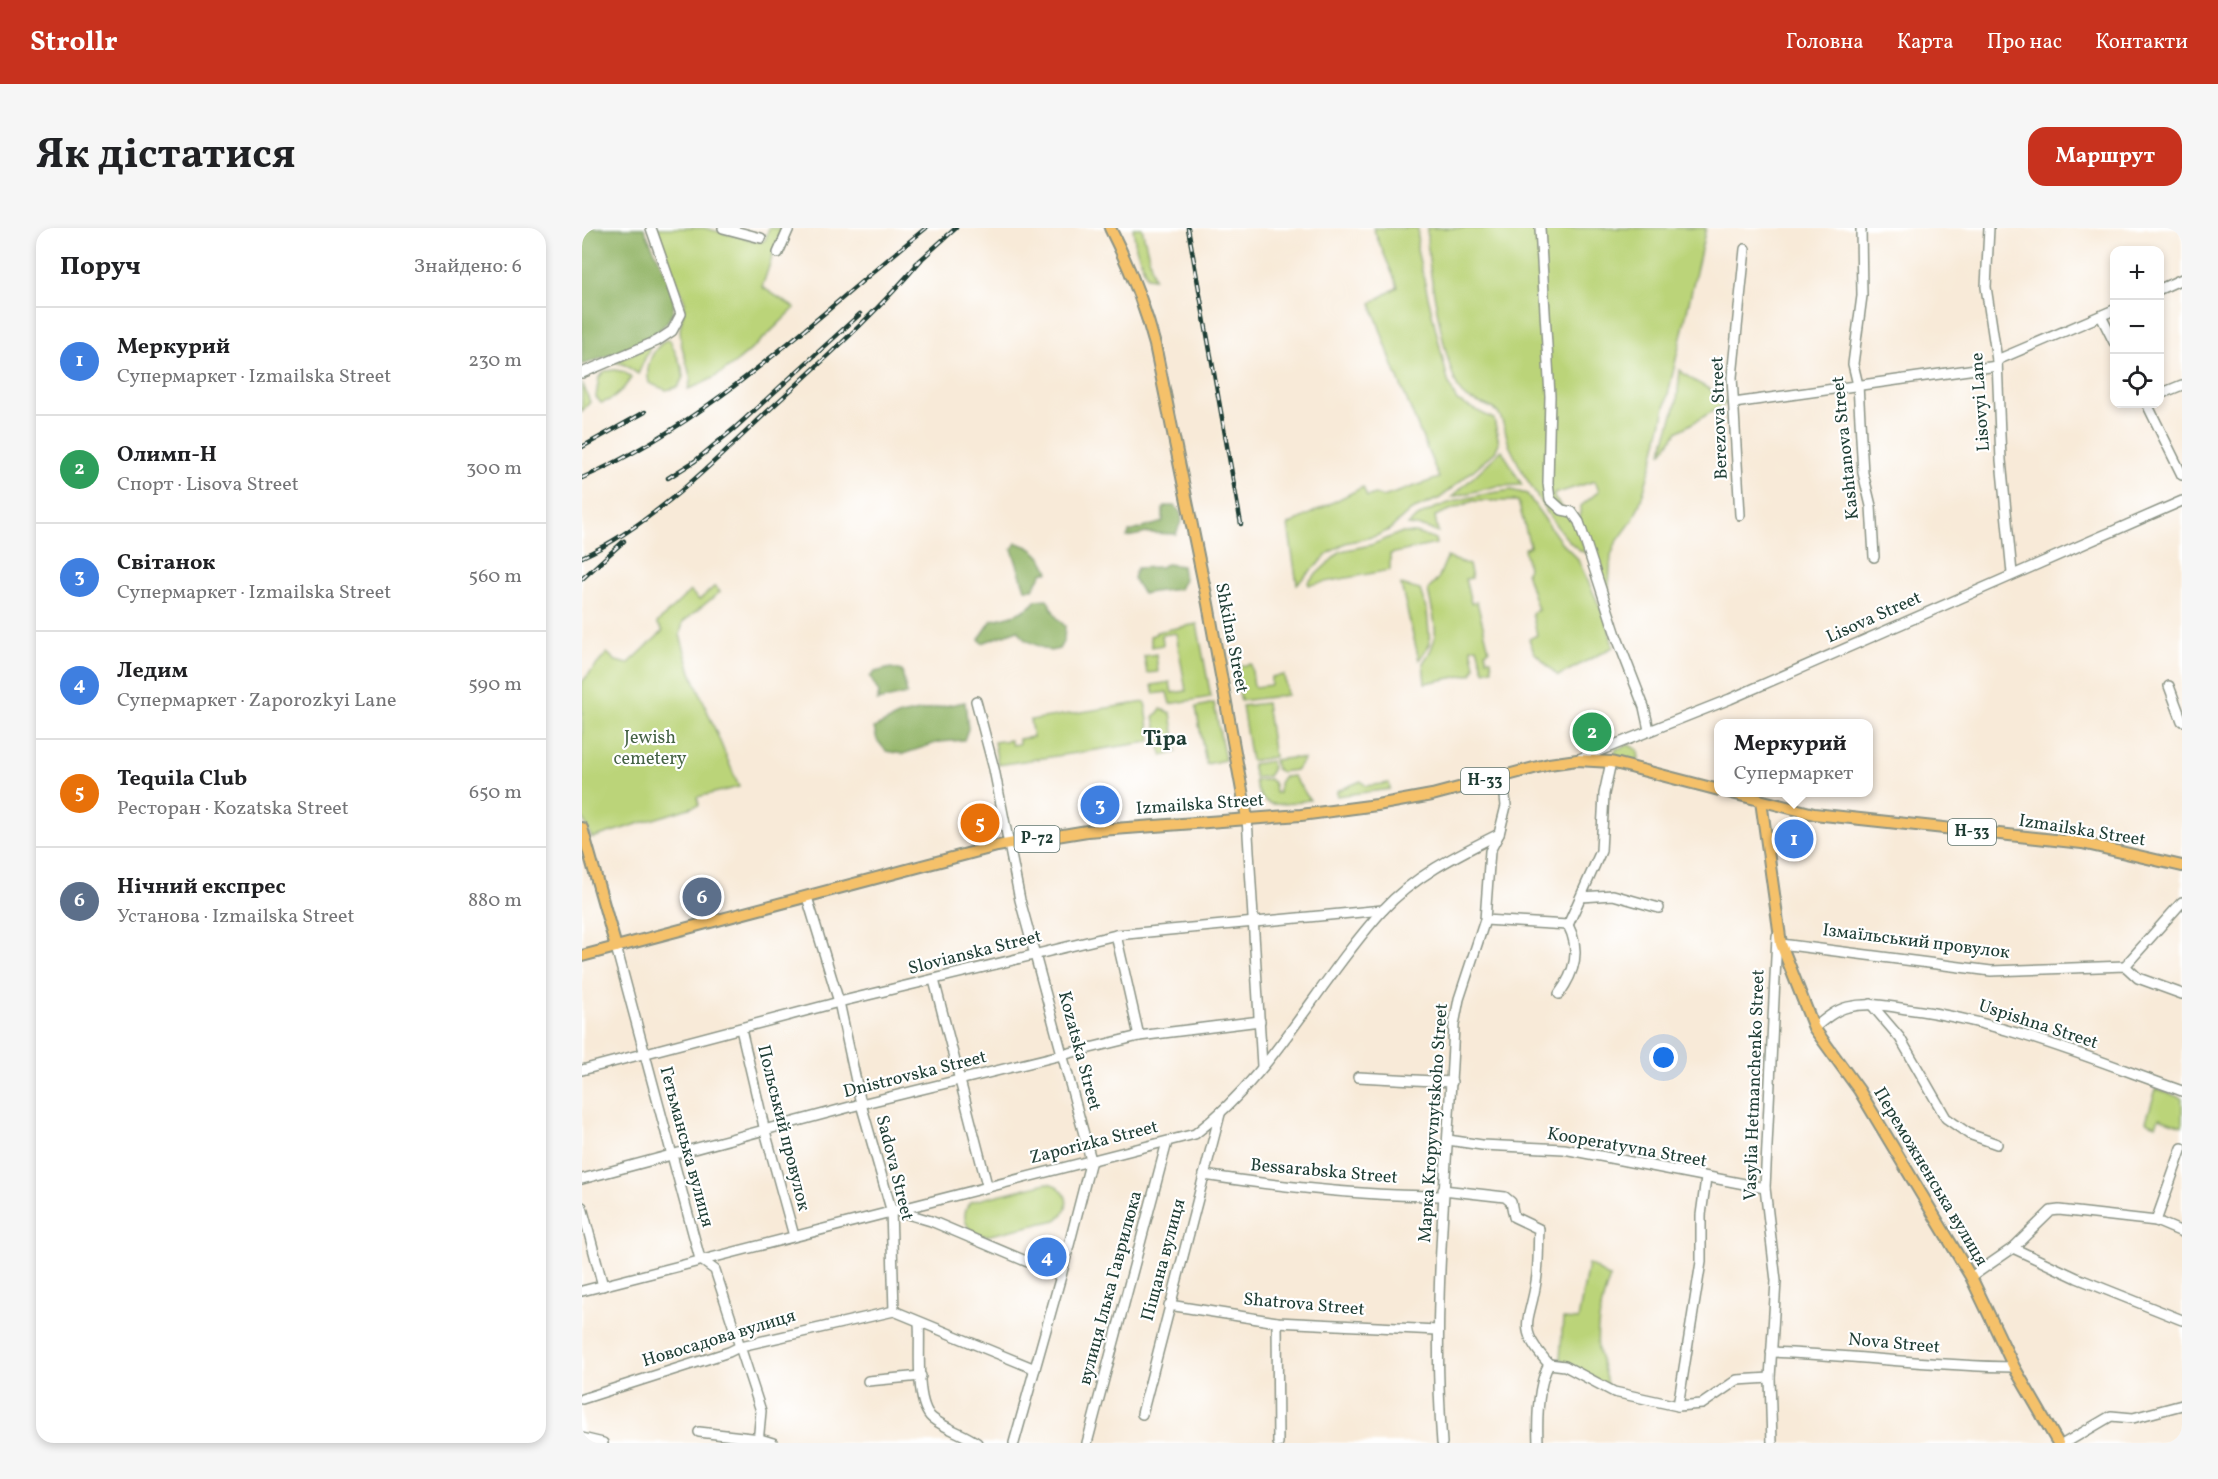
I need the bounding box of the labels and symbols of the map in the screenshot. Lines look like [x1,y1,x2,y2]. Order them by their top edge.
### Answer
street label: Lisovyi Lane [1965,352,1997,452]
street label: Berezova Street [1705,356,1735,480]
street label: Kashtanova Street [1826,375,1866,521]
street label: Shkilna Street [1208,581,1254,695]
street label: Lisova Street [1822,586,1926,650]
pin: 2 [1572,710,1612,754]
district label: Тіра [1143,725,1187,754]
park label: Jewish cemetery [614,726,687,772]
road number: Н-33 [1461,768,1509,794]
pin: 3 [1080,782,1120,828]
street label: Izmailska Street [1135,788,1265,822]
pin: 5 [960,800,1000,846]
street label: Izmailska Street [2017,809,2147,853]
pin: 1 [1774,816,1814,862]
road number: Н-33 [1948,819,1996,845]
road number: Р-72 [1014,826,1060,852]
pin: 6 [682,874,722,920]
street label: Ізмаїльський провулок [1821,918,2011,966]
street label: Slovianska Street [906,924,1044,982]
street label: Vasylia Hetmanchenko Street [1738,969,1772,1201]
street label: Kozatska Street [1051,989,1107,1113]
street label: Uspishna Street [1975,994,2101,1056]
street label: Марка Kropyvnytskoho Street [1413,1002,1455,1244]
street label: Польський провулок [750,1042,816,1214]
your location [1649,1043,1678,1072]
street label: Dnistrovska Street [841,1045,989,1105]
street label: Гетьманська вулиця [653,1064,719,1230]
street label: Переможненська вулиця [1867,1083,1993,1271]
street label: Sadova Street [869,1113,919,1223]
street label: Zaporizka Street [1027,1115,1161,1171]
street label: Kooperatyvna Street [1545,1122,1709,1174]
street label: Bessarabska Street [1249,1153,1399,1191]
street label: вулиця Ілька Гаврилюка [1073,1188,1149,1388]
street label: Піщана вулиця [1136,1196,1192,1324]
pin: 4 [1028,1234,1066,1280]
street label: Shatrova Street [1242,1287,1366,1323]
street label: Новосадова вулиця [639,1304,799,1374]
street label: Nova Street [1847,1328,1941,1360]

